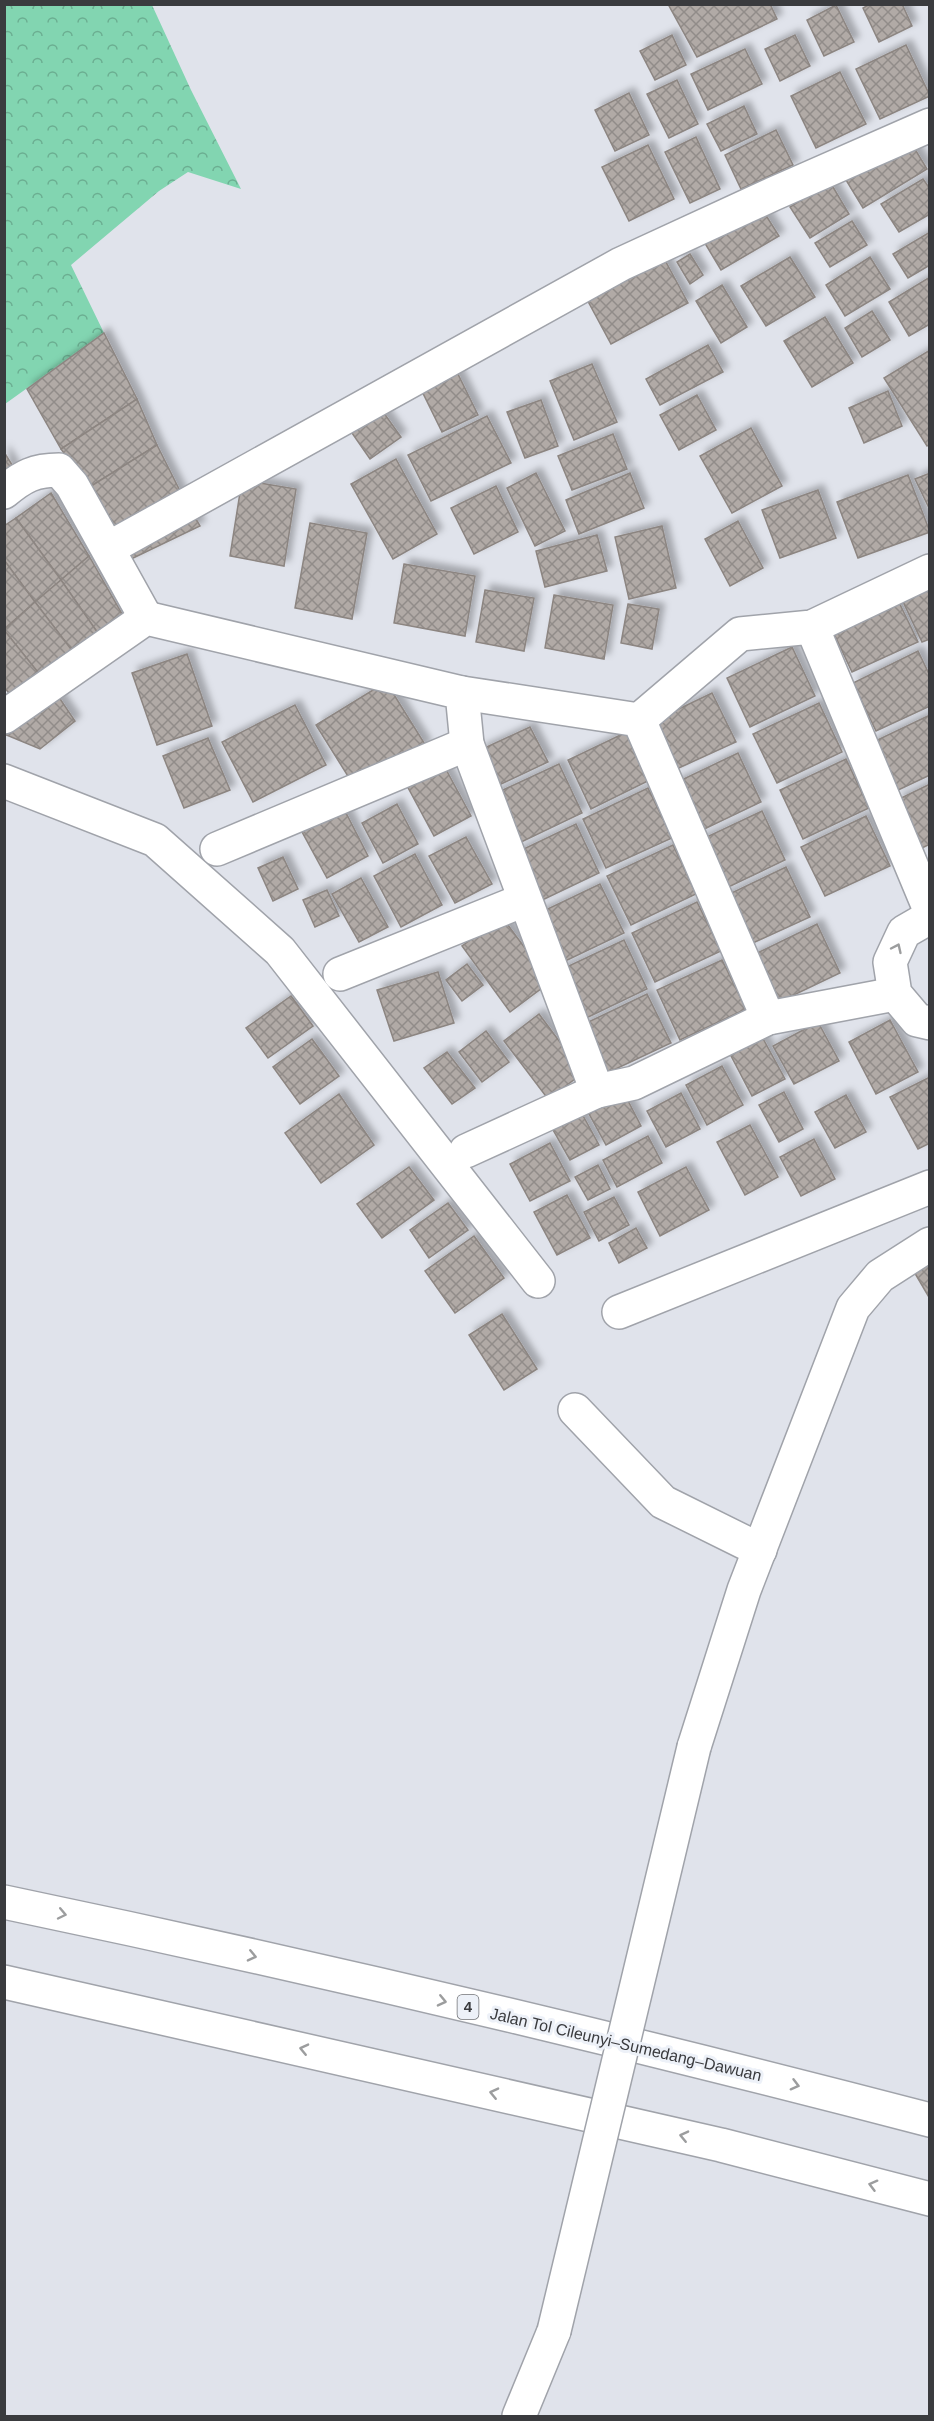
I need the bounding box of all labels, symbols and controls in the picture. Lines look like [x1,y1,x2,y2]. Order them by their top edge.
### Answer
one-way arrow [889,944,901,955]
one-way arrow [57,1907,67,1920]
one-way arrow [247,1949,257,1962]
one-way arrow [437,1993,447,2006]
road number: 4 [458,1995,478,2019]
street label: Jalan Tol Cileunyi–Sumedang–Dawuan [488,2005,763,2084]
one-way arrow [299,2044,309,2057]
one-way arrow [789,2078,800,2090]
one-way arrow [489,2087,499,2100]
one-way arrow [679,2131,689,2144]
one-way arrow [868,2179,878,2192]

